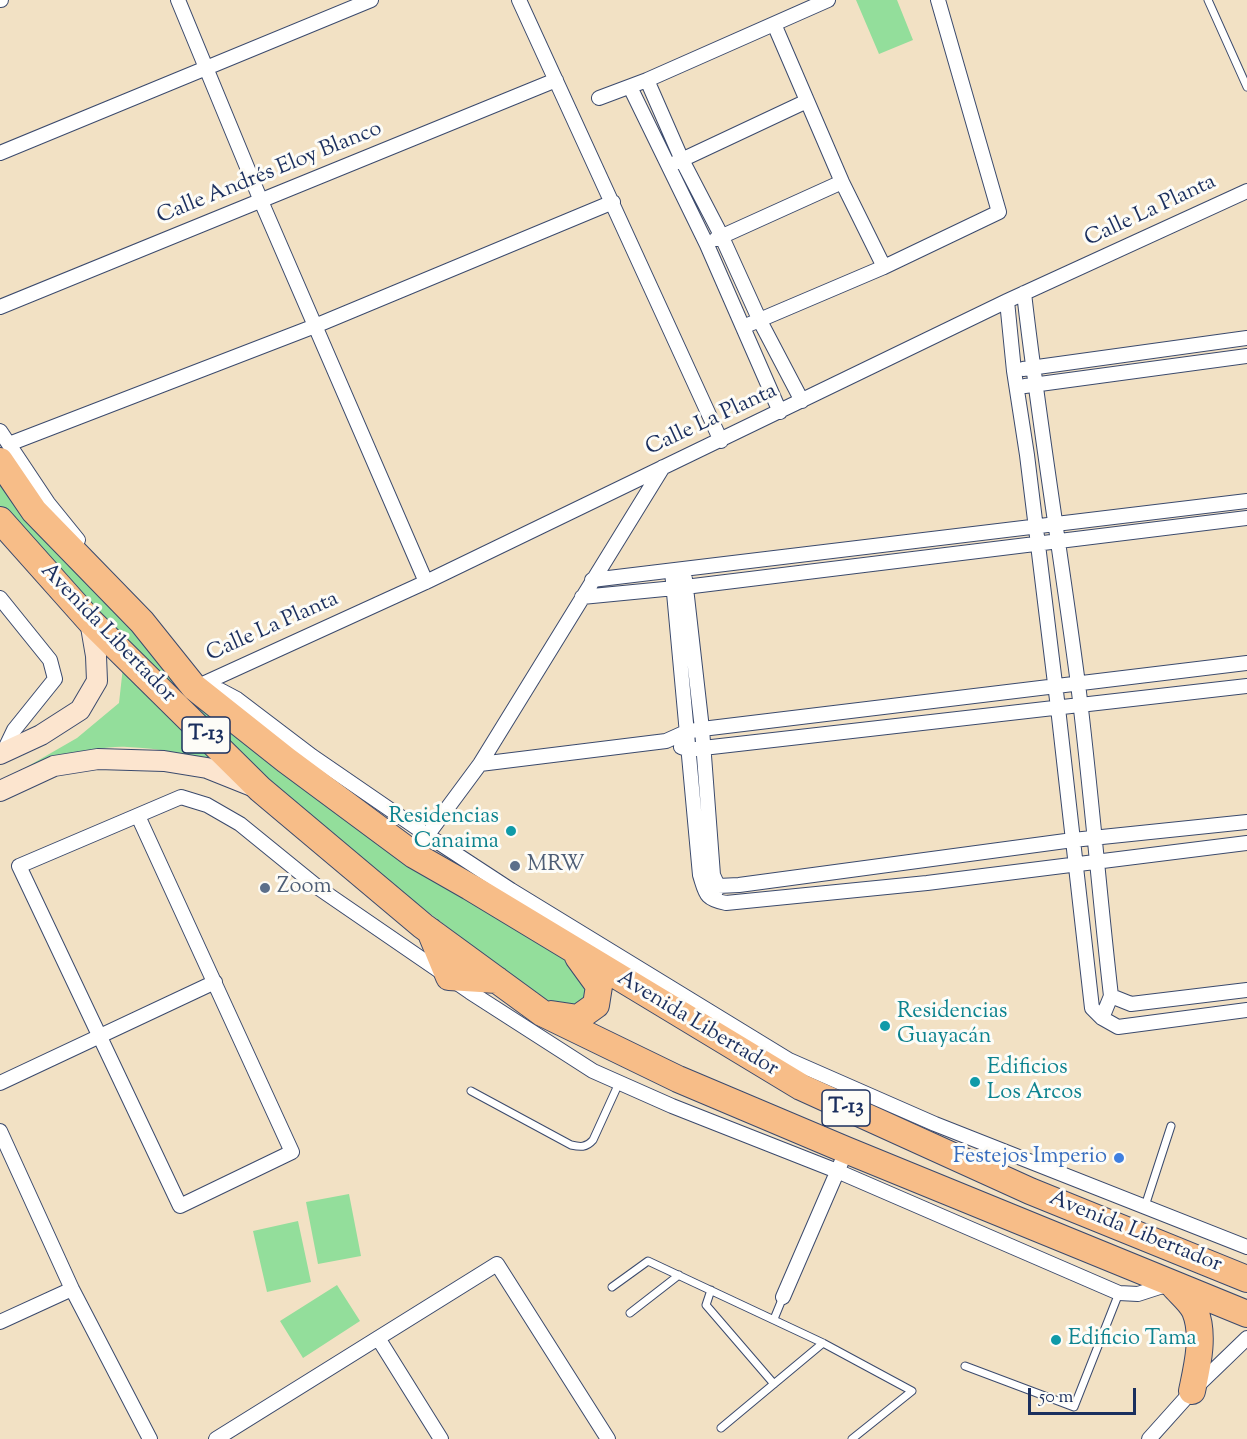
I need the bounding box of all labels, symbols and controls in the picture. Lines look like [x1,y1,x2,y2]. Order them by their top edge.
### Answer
street label: Calle Andrés Eloy Blanco [154,117,386,231]
street label: Calle La Planta [1081,170,1221,254]
street label: Calle La Planta [642,379,782,463]
street label: Avenida Libertador [34,559,180,709]
street label: Calle La Planta [203,587,343,669]
road number: T-13 [182,717,230,753]
place label: Residencias Canaima [389,805,499,856]
marker: Residencias Canaima [504,824,518,838]
place label: MRW [527,853,585,879]
marker: MRW [508,859,522,873]
place label: Zoom [277,875,332,901]
marker: Zoom [258,881,272,895]
street label: Avenida Libertador [611,966,783,1084]
place label: Residencias Guayacán [897,1000,1007,1052]
marker: Residencias Guayacán [878,1019,892,1033]
place label: Edificios Los Arcos [987,1056,1082,1108]
marker: Edificios Los Arcos [968,1075,982,1089]
road number: T-13 [822,1090,870,1126]
place label: Festejos Imperio [953,1145,1107,1171]
marker: Festejos Imperio [1112,1151,1126,1165]
street label: Avenida Libertador [1045,1186,1225,1280]
place label: Edificio Tama [1068,1327,1197,1353]
marker: Edificio Tama [1049,1333,1063,1347]
scale bar [1031,1376,1139,1414]
text: 50 m [1039,1385,1073,1411]

